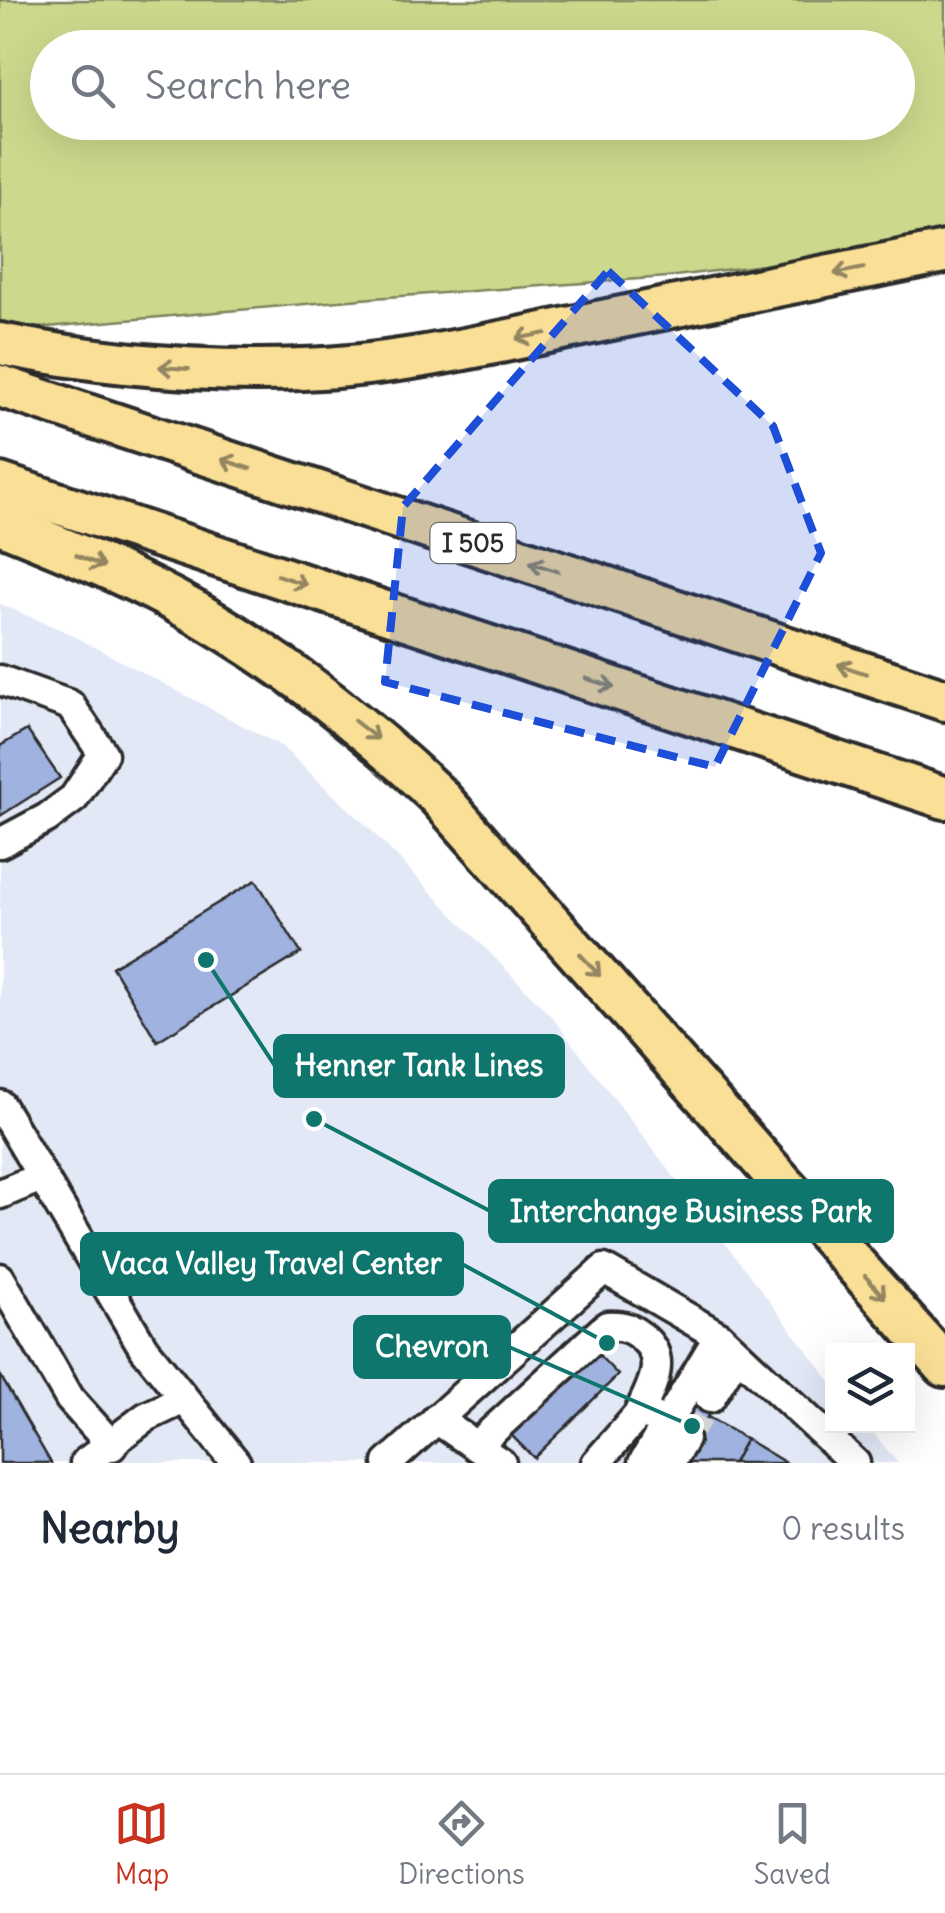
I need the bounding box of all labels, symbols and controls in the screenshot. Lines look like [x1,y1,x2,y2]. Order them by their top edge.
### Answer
search box [30,30,915,140]
icon: search [65,58,120,113]
text: Search here [145,62,351,109]
one-way arrow [834,263,866,282]
one-way arrow [516,327,548,346]
one-way arrow [158,358,190,377]
one-way arrow [220,454,252,472]
road number: I 505 [430,523,516,563]
one-way arrow [74,553,105,571]
one-way arrow [529,556,561,574]
one-way arrow [276,573,307,591]
one-way arrow [837,659,869,677]
one-way arrow [584,676,616,694]
one-way arrow [352,719,379,740]
one-way arrow [578,952,601,977]
callout: Henner Tank Lines [275,1036,563,1096]
text: Henner Tank Lines [295,1046,543,1084]
callout: Interchange Business Park [490,1181,892,1241]
text: Interchange Business Park [510,1192,872,1230]
callout: Vaca Valley Travel Center [82,1234,462,1294]
text: Vaca Valley Travel Center [102,1244,443,1282]
one-way arrow [863,1274,886,1299]
callout: Chevron [355,1317,509,1377]
text: Chevron [375,1327,489,1365]
map controls [825,1343,915,1433]
button: layers [825,1343,915,1433]
text: Nearby [40,1502,179,1554]
text: 0 results [781,1508,905,1549]
tab: Map [114,1796,169,1892]
tab: Directions [398,1796,525,1892]
tab: Saved [754,1796,831,1892]

